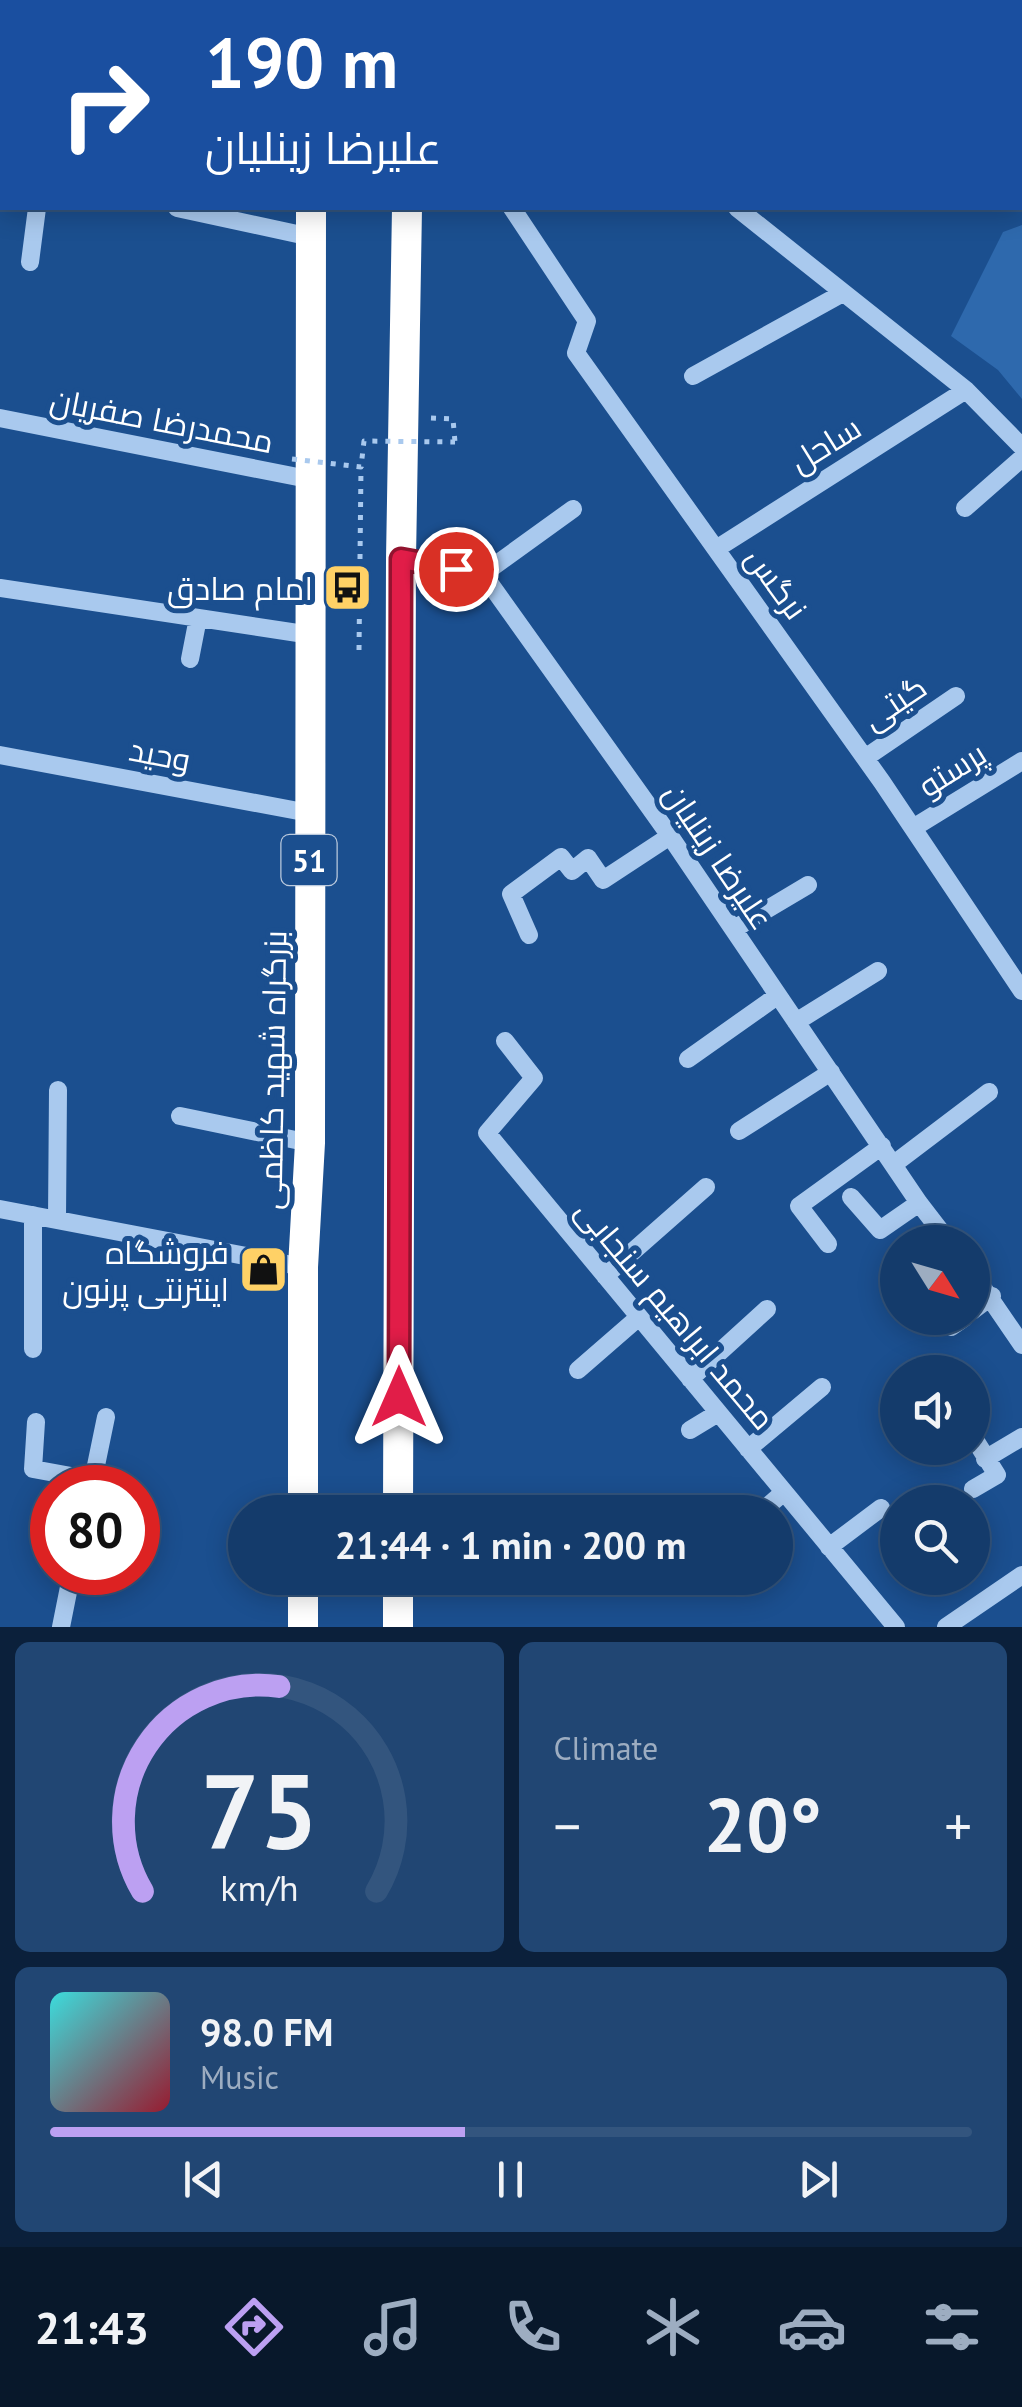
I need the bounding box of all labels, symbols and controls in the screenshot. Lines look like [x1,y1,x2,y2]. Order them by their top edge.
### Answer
text: 190 m [205,17,398,107]
icon: right [40,40,170,170]
text: علیرضا زینلیان [205,118,442,176]
street label: محمدرضا صفریان [47,378,277,462]
street label: ساحل [782,406,868,482]
pin [414,527,499,612]
street label: نرگس [737,538,817,628]
icon: arrive [429,542,484,597]
bus stop icon: امام صادق [322,562,374,614]
place label: امام صادق [167,567,313,611]
street label: گیتی [854,665,934,739]
street label: وحید [126,727,194,781]
street label: پرستو [910,732,995,807]
street label: علیرضا زینلیان [655,774,783,938]
road number: 51 [282,835,336,885]
street label: بزرگراه شهید کاظمی [249,930,295,1210]
street label: محمد ابراهیم سنجابی [566,1190,785,1439]
north arrow [880,1225,990,1335]
map controls [880,1225,990,1595]
place label: فروشگاه اینترنتی پرنون [62,1231,229,1311]
shop icon: فروشگاه اینترنتی پرنون [238,1244,290,1296]
position arrow [347,1345,451,1449]
button: sound [880,1355,990,1465]
speed limit sign: 80 [30,1465,160,1595]
button: search [880,1485,990,1595]
text: 21:44 · 1 min · 200 m [335,1520,686,1569]
text: Climate [554,1727,658,1769]
text: 75 [200,1743,318,1878]
text: 20° [704,1776,822,1873]
text: − [554,1790,581,1861]
text: + [944,1790,972,1861]
text: km/h [220,1865,298,1911]
text: 98.0 FM [200,2007,333,2056]
text: Music [200,2056,279,2098]
icon: previous [176,2152,231,2207]
icon: pause [483,2152,538,2207]
icon: next [791,2152,846,2207]
icon: directions [219,2292,289,2362]
icon: music [358,2292,428,2362]
icon: phone [498,2292,568,2362]
icon: climate [638,2292,708,2362]
icon: car [777,2292,847,2362]
icon: filters [917,2292,987,2362]
text: 21:43 [35,2298,149,2356]

